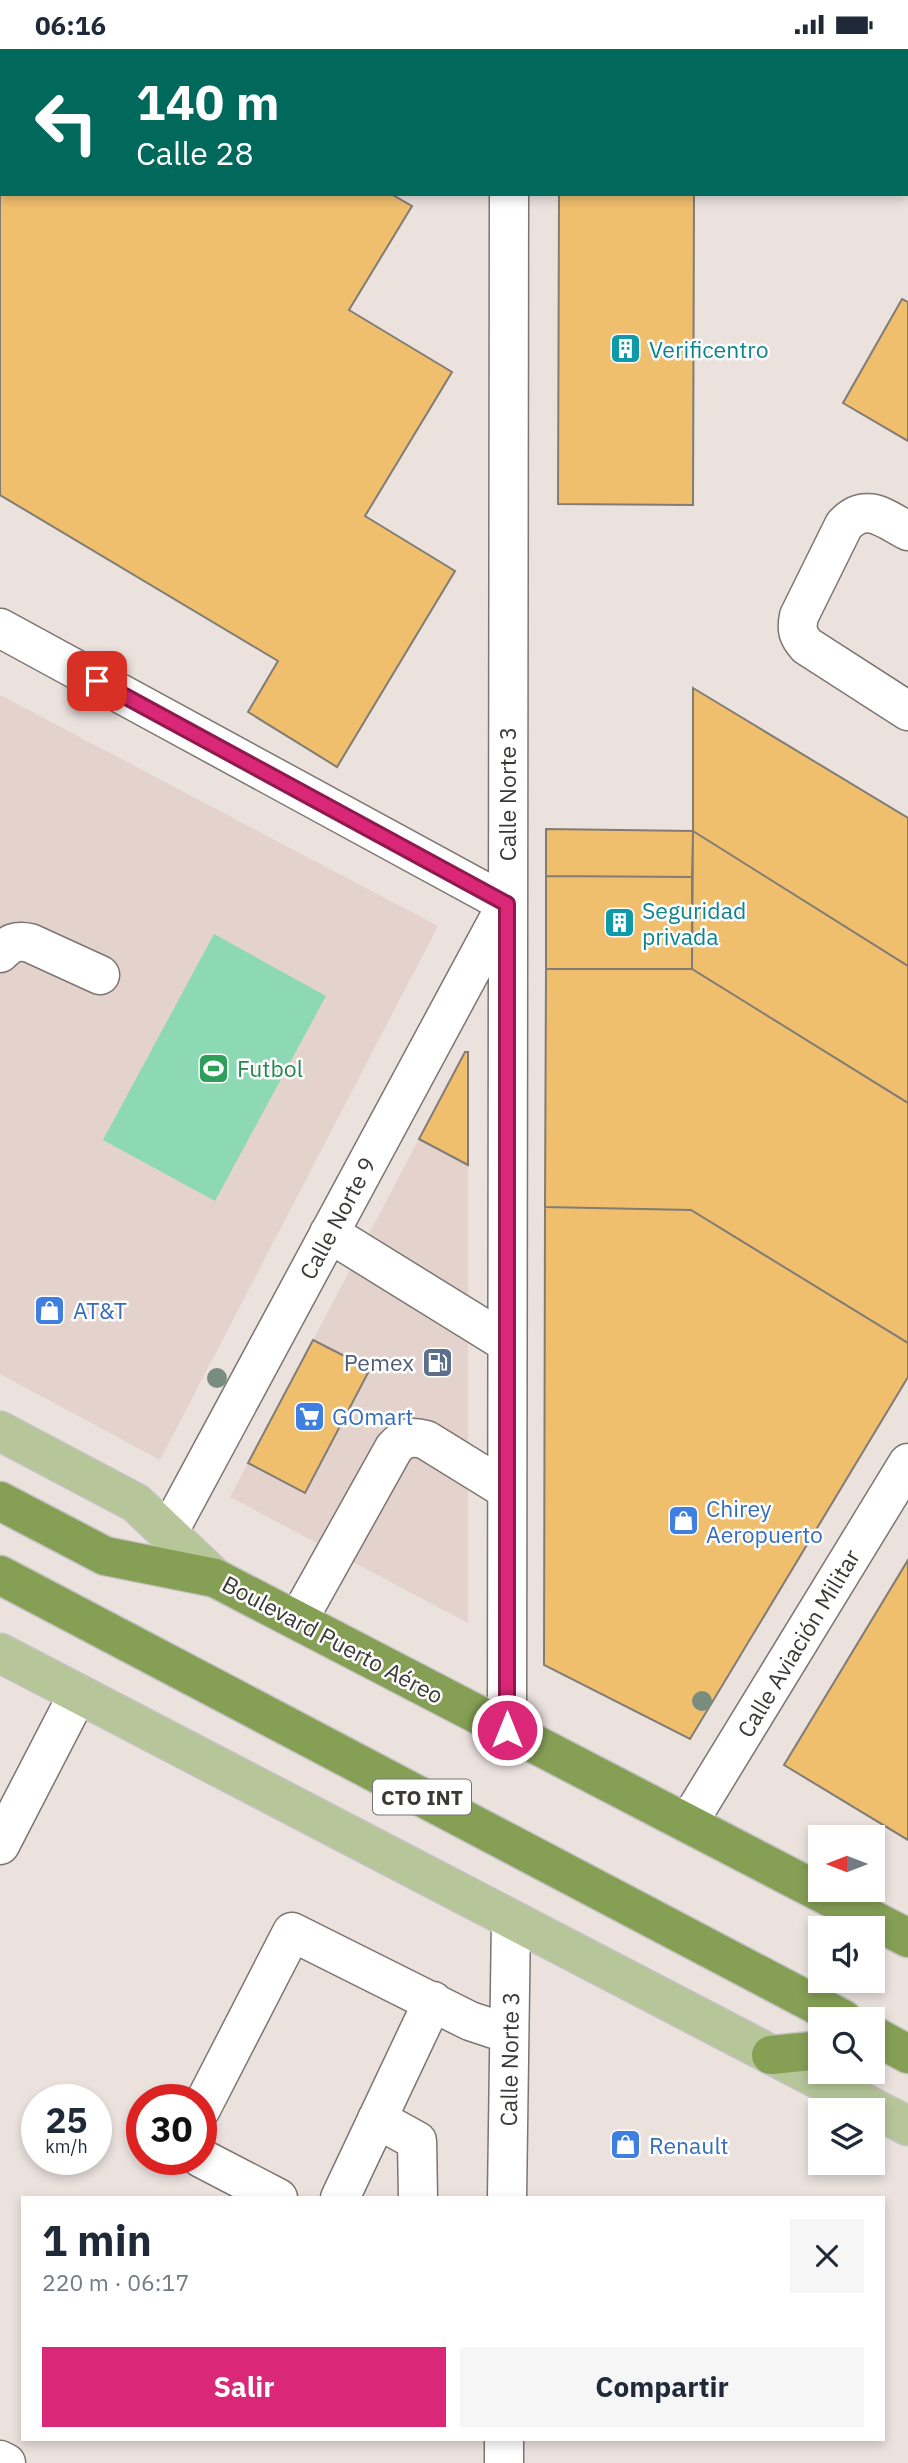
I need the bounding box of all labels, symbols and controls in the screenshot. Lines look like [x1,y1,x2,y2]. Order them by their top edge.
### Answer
text: 06:16 [35,8,106,42]
text: 140 m [136,70,280,133]
icon: left [21,77,112,168]
text: Calle 28 [136,132,254,174]
building icon: Verificentro [609,332,643,366]
place label: Verificentro [649,334,769,364]
pin [67,651,127,711]
icon: arrive [78,662,116,700]
street label: Calle Norte 3 [492,727,522,861]
place label: Seguridad privada [642,895,746,951]
building icon: Seguridad privada [602,906,636,940]
sports icon: Futbol [197,1051,231,1085]
place label: Futbol [237,1053,303,1083]
street label: Calle Norte 9 [292,1152,382,1284]
shop icon: AT&T [33,1293,67,1327]
place label: AT&T [73,1295,127,1325]
fuel station icon: Pemex [420,1345,454,1379]
place label: Pemex [344,1347,414,1377]
supermarket icon: GOmart [292,1399,326,1433]
place label: GOmart [332,1401,413,1431]
place label: Chirey Aeropuerto [706,1493,823,1549]
shop icon: Chirey Aeropuerto [666,1504,700,1538]
street label: Calle Aviación Militar [730,1543,866,1743]
street label: Boulevard Puerto Aéreo [217,1568,449,1710]
position arrow [470,1693,544,1767]
road number: CTO INT [373,1779,471,1815]
north arrow [808,1825,886,1902]
map controls [808,1825,885,2175]
button: sound [808,1916,885,1993]
street label: Calle Norte 3 [493,1991,525,2127]
button: search [808,2007,885,2084]
speed limit sign: 30 [126,2084,217,2175]
text: 25 [45,2097,88,2143]
button: layers [808,2098,885,2175]
shop icon: Renault [609,2128,643,2162]
place label: Renault [649,2130,729,2160]
text: km/h [45,2135,88,2158]
text: 1 min [42,2213,152,2268]
button: close [790,2219,864,2293]
text: 220 m · 06:17 [42,2267,189,2297]
button: Salir [42,2347,446,2427]
button: Compartir [460,2347,864,2427]

